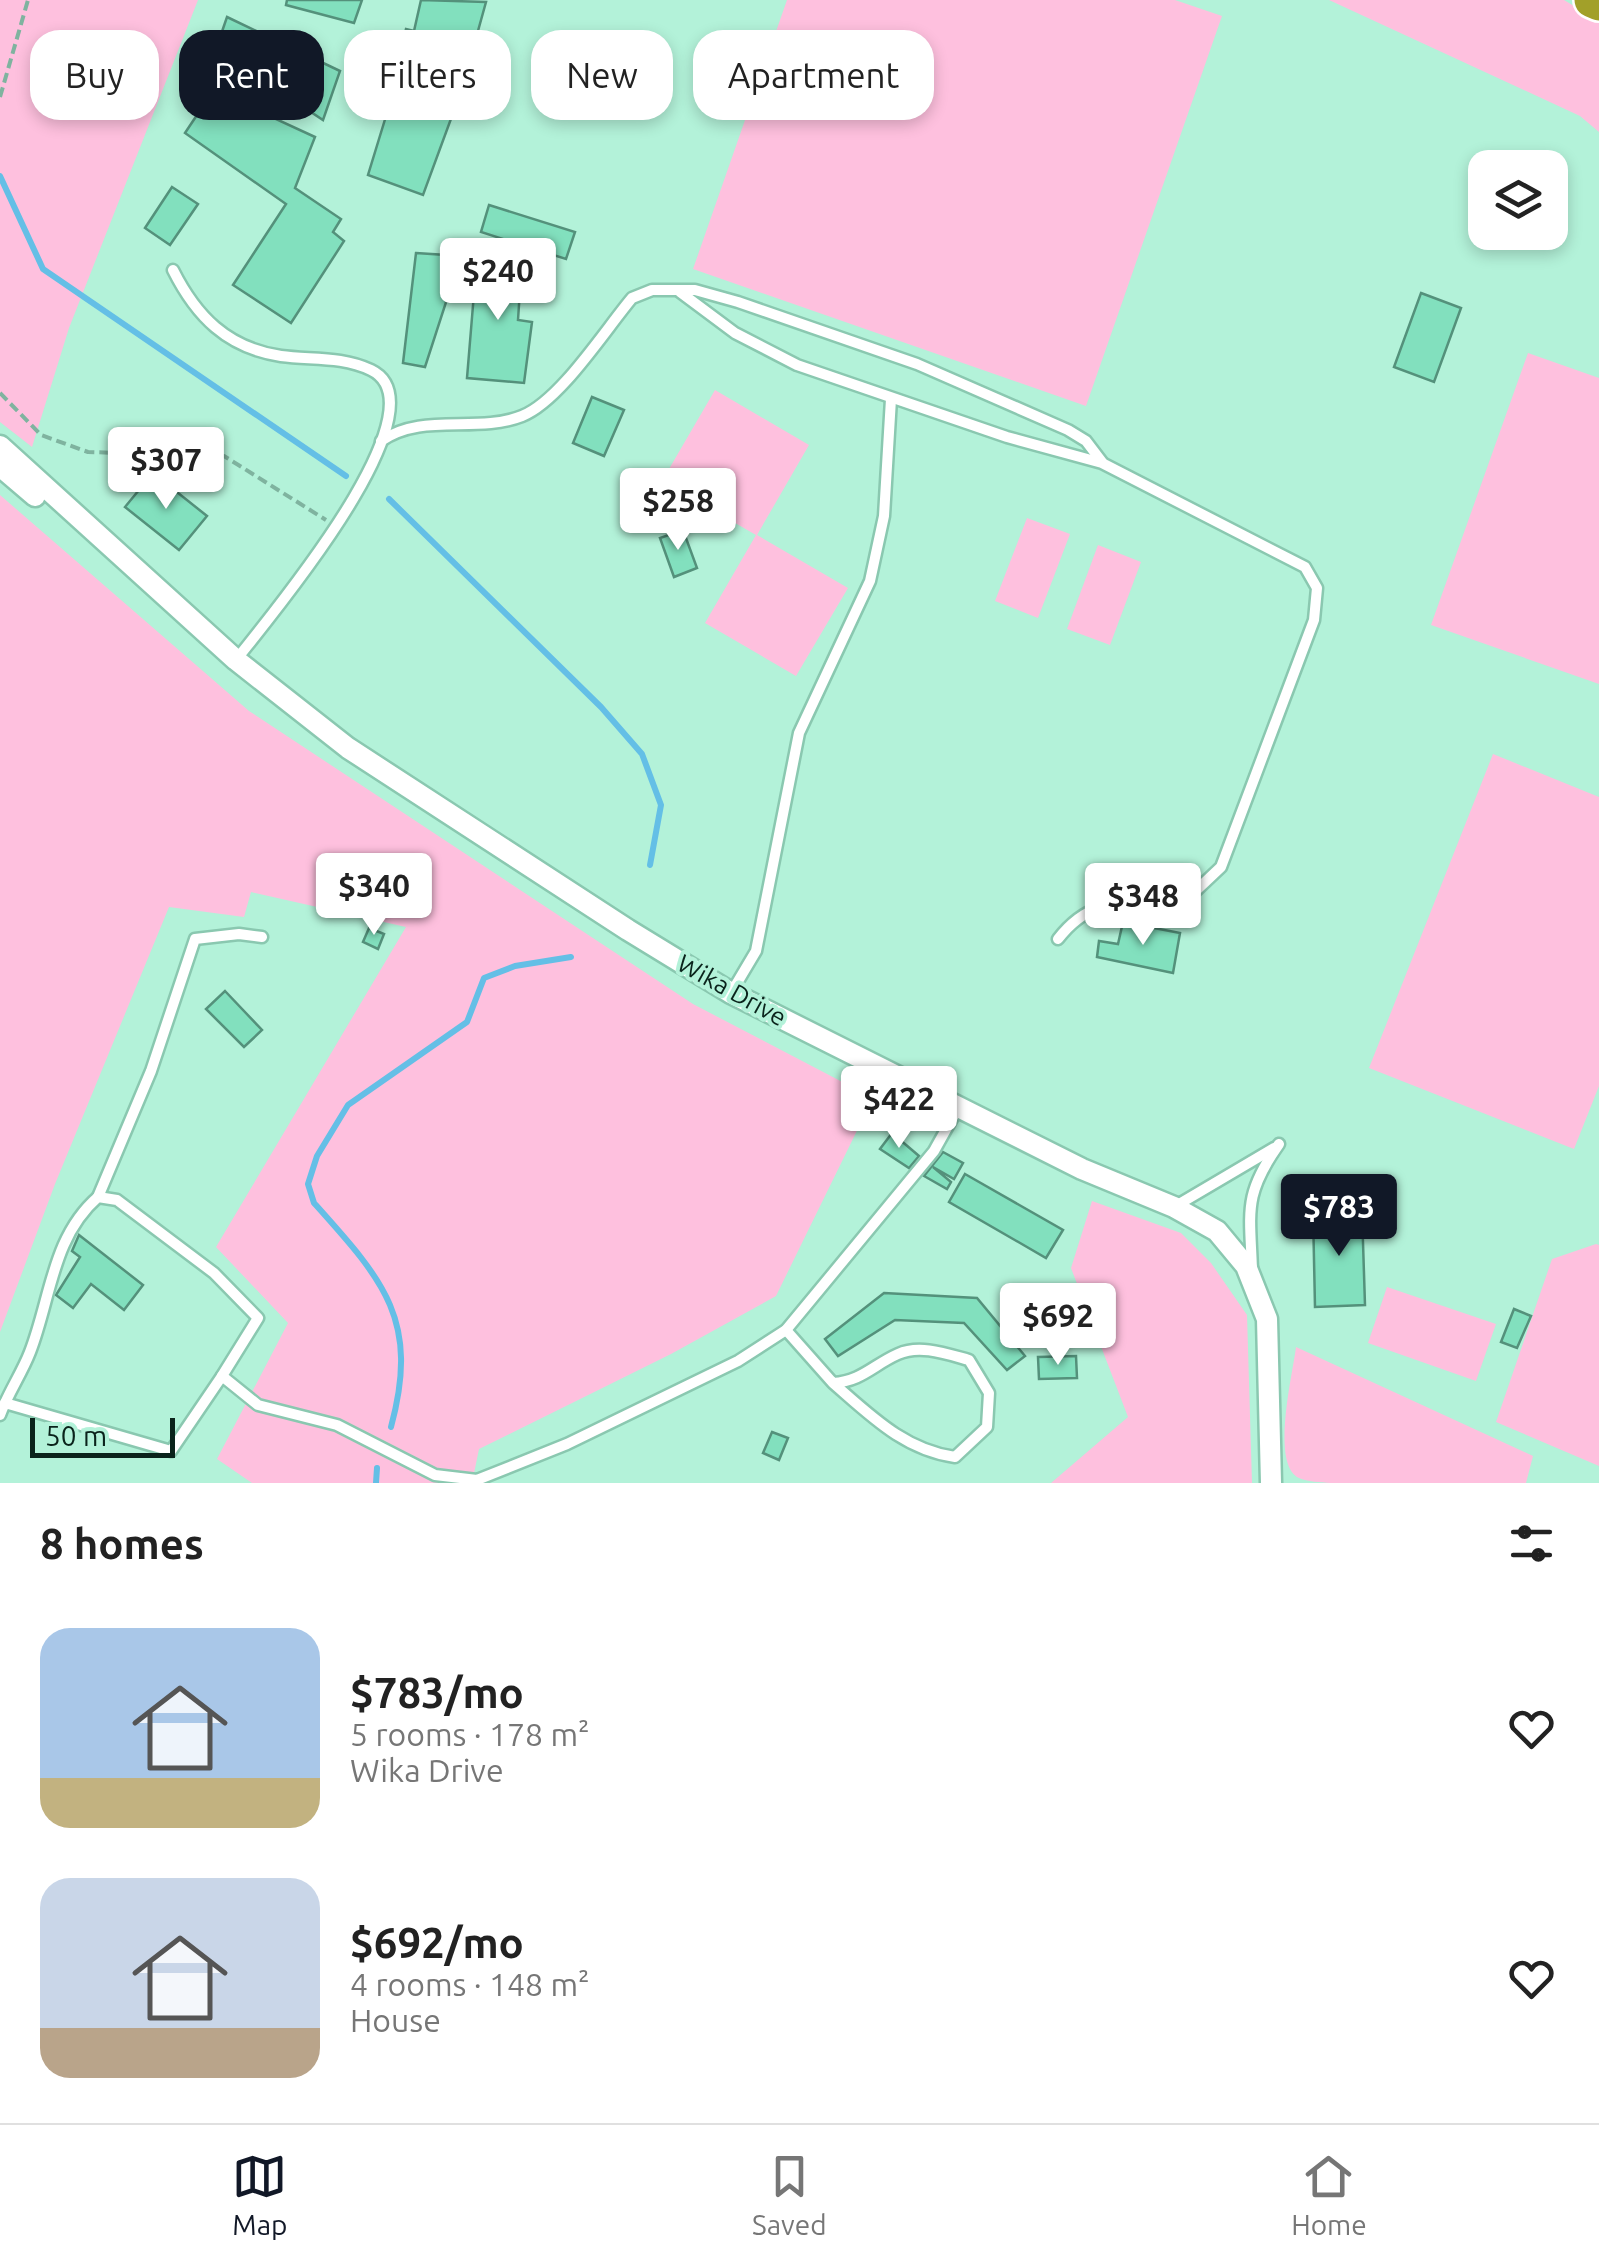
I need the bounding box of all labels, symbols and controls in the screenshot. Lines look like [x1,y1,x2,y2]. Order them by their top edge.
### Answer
chip: Buy [30,30,159,120]
chip: Rent [179,30,324,120]
chip: Filters [344,30,511,120]
chip: New [531,30,673,120]
chip: Apartment [693,30,934,120]
map controls [1468,150,1568,250]
button: layers [1468,150,1568,250]
pin: $240 [439,238,557,323]
text: $240 [462,252,534,288]
pin: $307 [107,427,225,512]
text: $307 [130,441,202,477]
pin: $258 [619,468,737,553]
text: $258 [642,482,714,518]
pin: $340 [315,853,433,938]
pin: $348 [1084,863,1202,948]
text: $340 [338,867,410,903]
text: $348 [1107,877,1179,913]
street label: Wika Drive [673,949,791,1031]
pin: $422 [840,1066,958,1151]
text: $422 [863,1080,935,1116]
pin: $783 [1280,1174,1398,1259]
text: $783 [1303,1188,1375,1224]
pin: $692 [999,1283,1117,1368]
text: $692 [1022,1297,1094,1333]
scale bar [30,1413,175,1458]
text: 50 m [45,1420,107,1451]
icon: filters [1504,1516,1559,1571]
text: 8 homes [40,1520,204,1567]
icon: home [120,1668,240,1788]
text: $783/mo [350,1669,524,1716]
icon: heart [1504,1701,1559,1756]
text: 5 rooms · 178 m² [350,1716,590,1752]
text: Wika Drive [350,1752,504,1788]
icon: home [120,1918,240,2038]
text: $692/mo [350,1919,524,1966]
icon: heart [1504,1951,1559,2006]
text: 4 rooms · 148 m² [350,1966,590,2002]
text: House [350,2002,441,2038]
tab: Map [232,2149,287,2240]
tab: Saved [752,2149,827,2240]
tab: Home [1291,2149,1367,2240]

